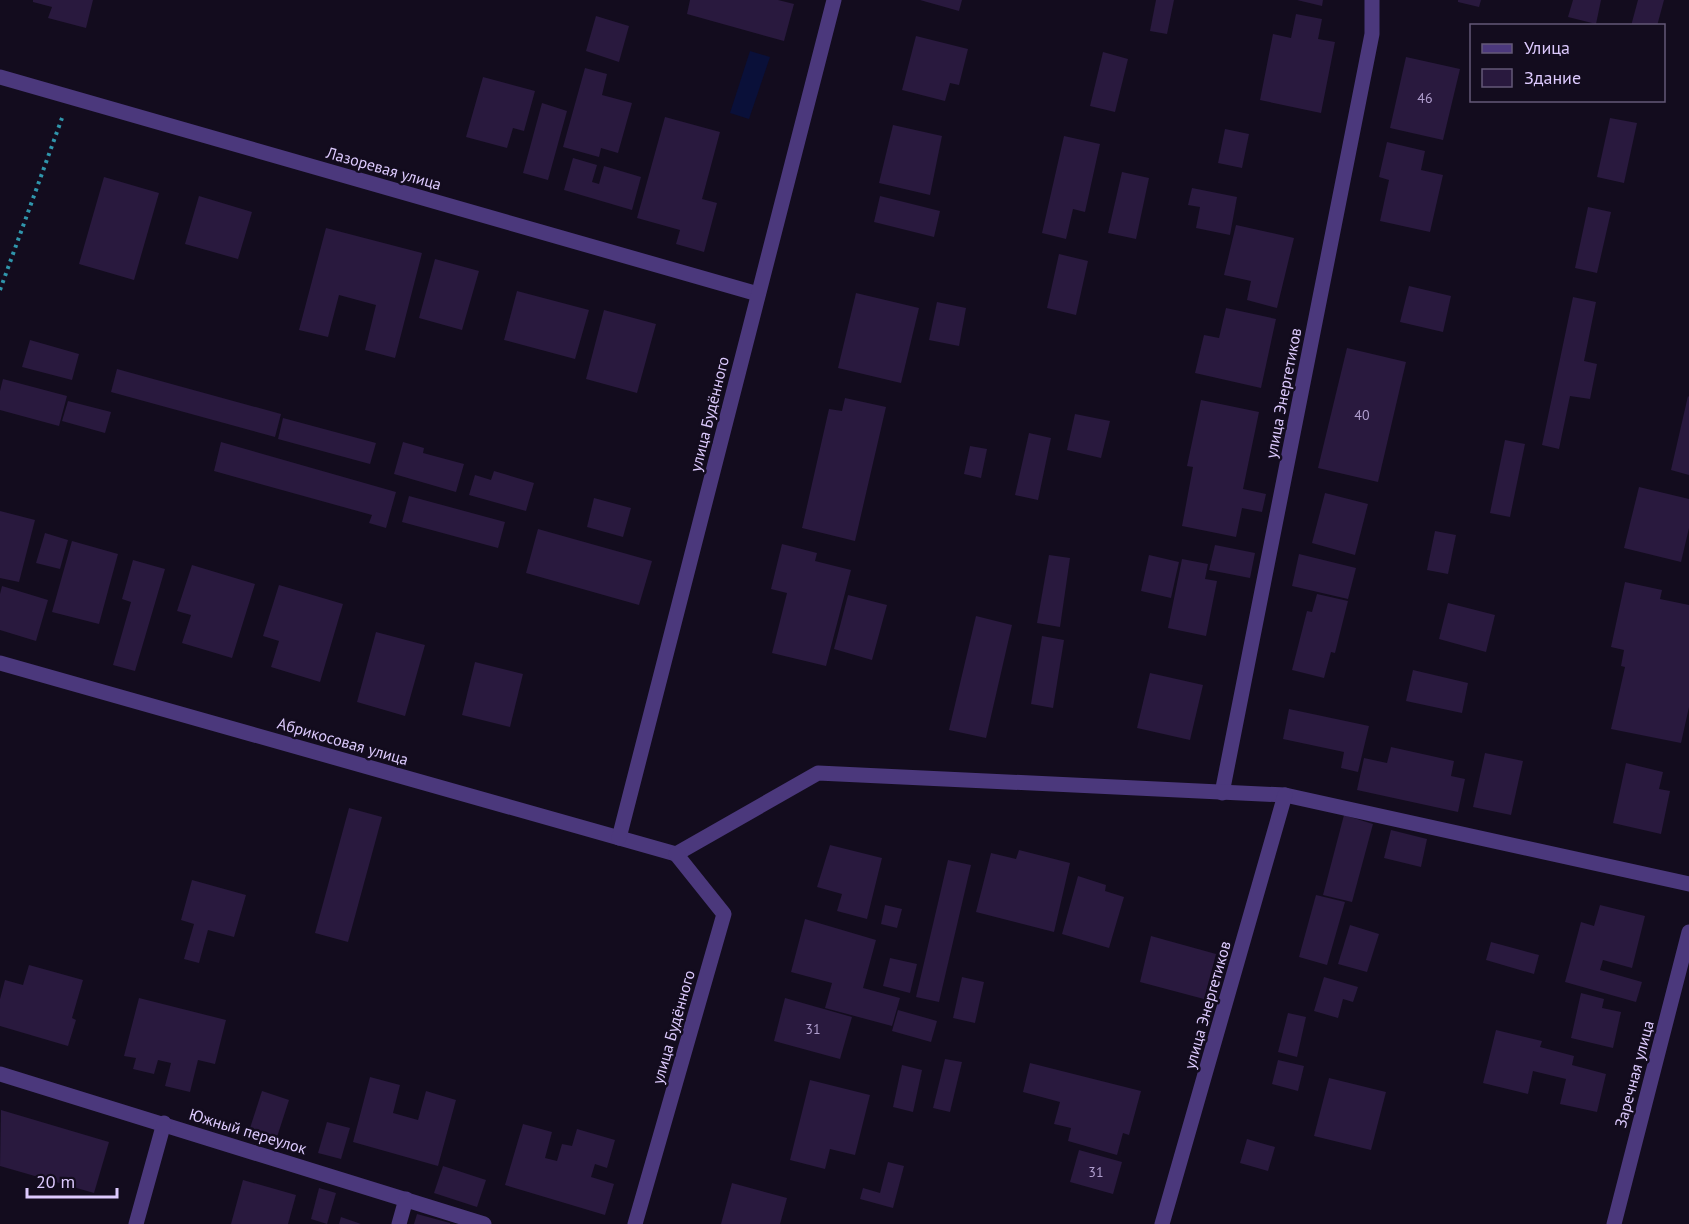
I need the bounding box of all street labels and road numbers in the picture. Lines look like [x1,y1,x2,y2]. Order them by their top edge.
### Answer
street label: Лазоревая улица [323,142,444,194]
street label: улица Энергетиков [1261,326,1305,460]
street label: улица Будённого [685,354,733,474]
street label: Абрикосовая улица [275,713,411,769]
street label: улица Энергетиков [1179,939,1235,1071]
street label: улица Будённого [647,968,699,1086]
street label: Заречная улица [1610,1018,1658,1130]
street label: Южный переулок [187,1104,309,1158]

